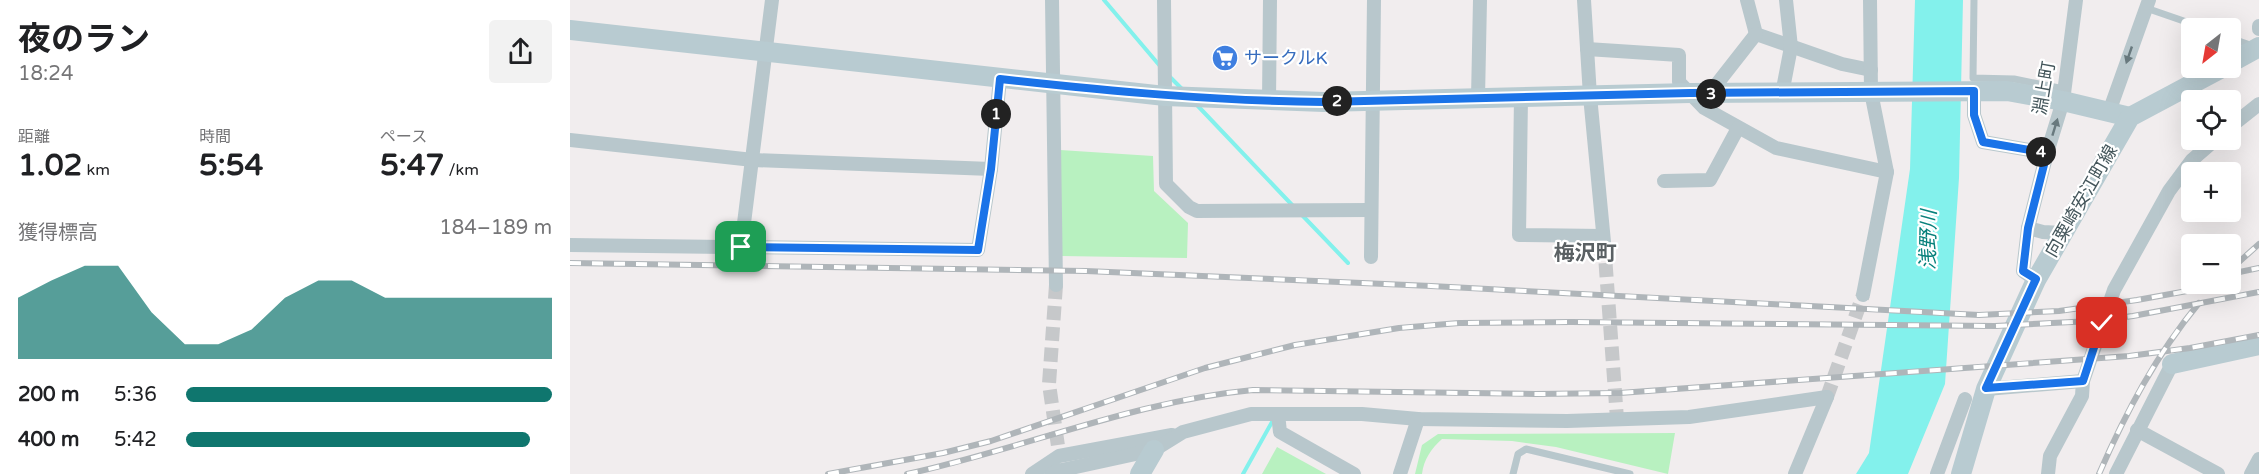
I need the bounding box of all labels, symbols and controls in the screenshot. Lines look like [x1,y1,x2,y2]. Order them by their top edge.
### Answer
north arrow [2181,18,2241,78]
map controls [2181,18,2241,294]
text: 夜のラン [18,20,150,59]
button: share [489,20,552,83]
supermarket icon: サークルK [1210,43,1240,73]
one-way arrow [2124,46,2134,64]
place label: サークルK [1244,47,1328,69]
street label: 淵上町 [2028,60,2060,116]
text: 18:24 [18,62,73,86]
pin: 3 [1696,79,1726,109]
text: 3 [1706,84,1716,104]
pin: 2 [1322,86,1352,116]
button: locate [2181,90,2241,150]
text: 2 [1332,91,1342,111]
pin: 1 [981,99,1011,129]
text: 1 [991,104,1001,124]
one-way arrow [2051,118,2060,136]
text: 距離 [18,127,50,147]
text: 時間 [199,127,231,147]
text: ペース [380,127,427,147]
pin: 4 [2026,137,2056,167]
street label: 向粟崎安江町線 [2040,141,2122,261]
text: 4 [2036,142,2046,162]
text: 1.02 [18,147,82,184]
text: 5:54 [199,147,263,184]
text: 5:47 [380,147,444,184]
text: km [82,160,110,180]
text: /km [444,160,479,180]
button: + [2181,162,2241,222]
water label: 浅野川 [1916,208,1942,270]
text: 184–189 m [439,216,552,240]
text: 獲得標高 [18,221,98,245]
pin [715,221,766,272]
icon: arrive [724,230,757,263]
button: − [2181,234,2241,294]
district label: 梅沢町 [1554,241,1617,266]
pin [2076,297,2127,348]
icon: check [2085,306,2118,339]
text: 200 m [18,383,79,407]
text: 5:36 [114,383,157,407]
text: 400 m [18,428,79,452]
text: 5:42 [114,428,157,452]

